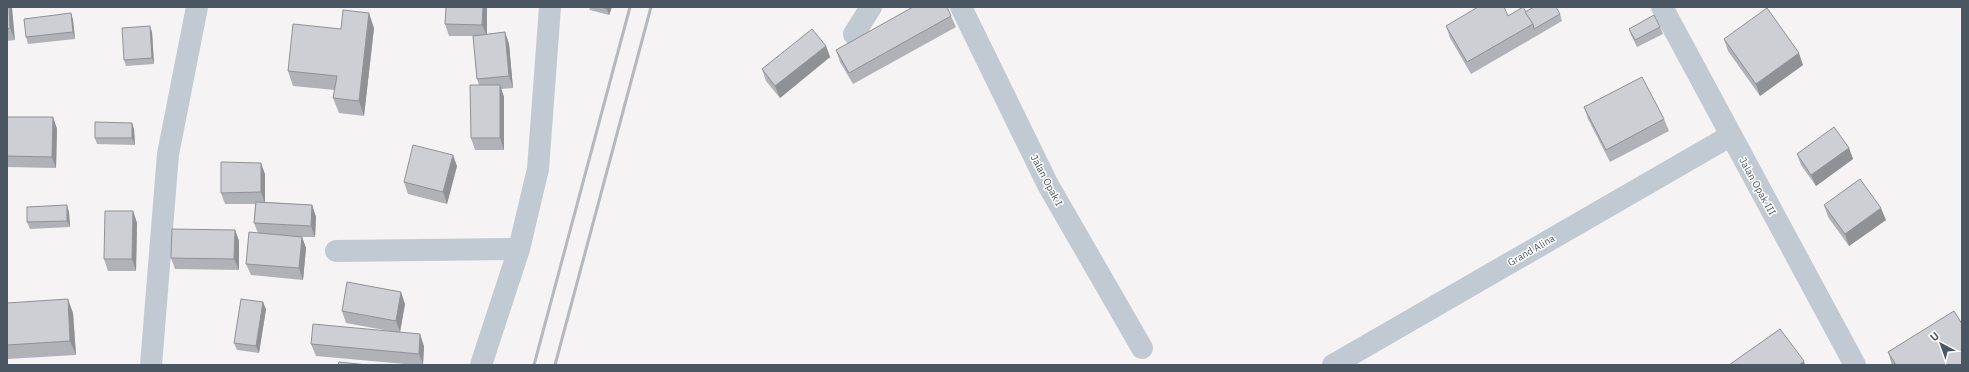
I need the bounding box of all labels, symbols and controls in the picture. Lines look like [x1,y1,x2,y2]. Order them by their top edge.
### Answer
street label: Jalan Opak I [1028,152,1066,208]
street label: Jalan Opak III [1736,155,1779,218]
street label: Grand Alina [1505,231,1558,269]
north arrow [1921,324,1961,364]
text: U [1927,329,1942,344]

